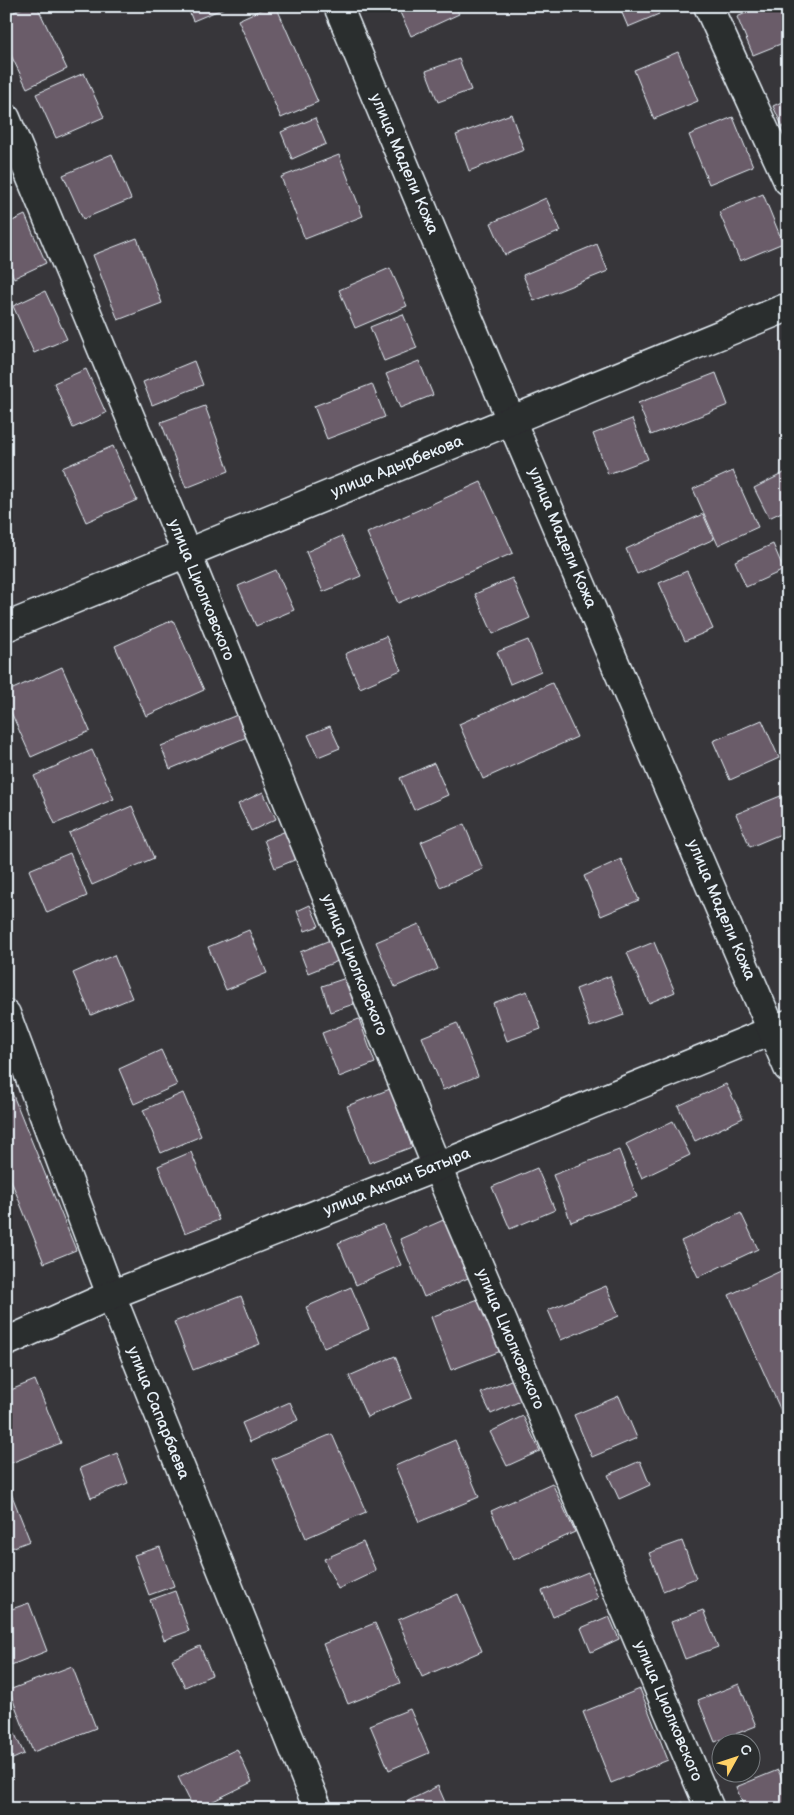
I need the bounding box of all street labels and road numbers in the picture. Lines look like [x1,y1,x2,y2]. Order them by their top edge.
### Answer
street label: улица Мадели Кожа [366,91,442,238]
street label: улица Адырбекова [328,432,466,502]
street label: улица Мадели Кожа [524,465,600,612]
street label: улица Циолковского [164,517,238,663]
street label: улица Мадели Кожа [683,837,759,984]
street label: улица Циолковского [317,892,391,1038]
street label: улица Акпан Батыра [321,1144,474,1220]
street label: улица Циолковского [472,1266,548,1412]
street label: улица Сапарбаева [123,1344,194,1483]
street label: улица Циолковского [630,1638,706,1784]

